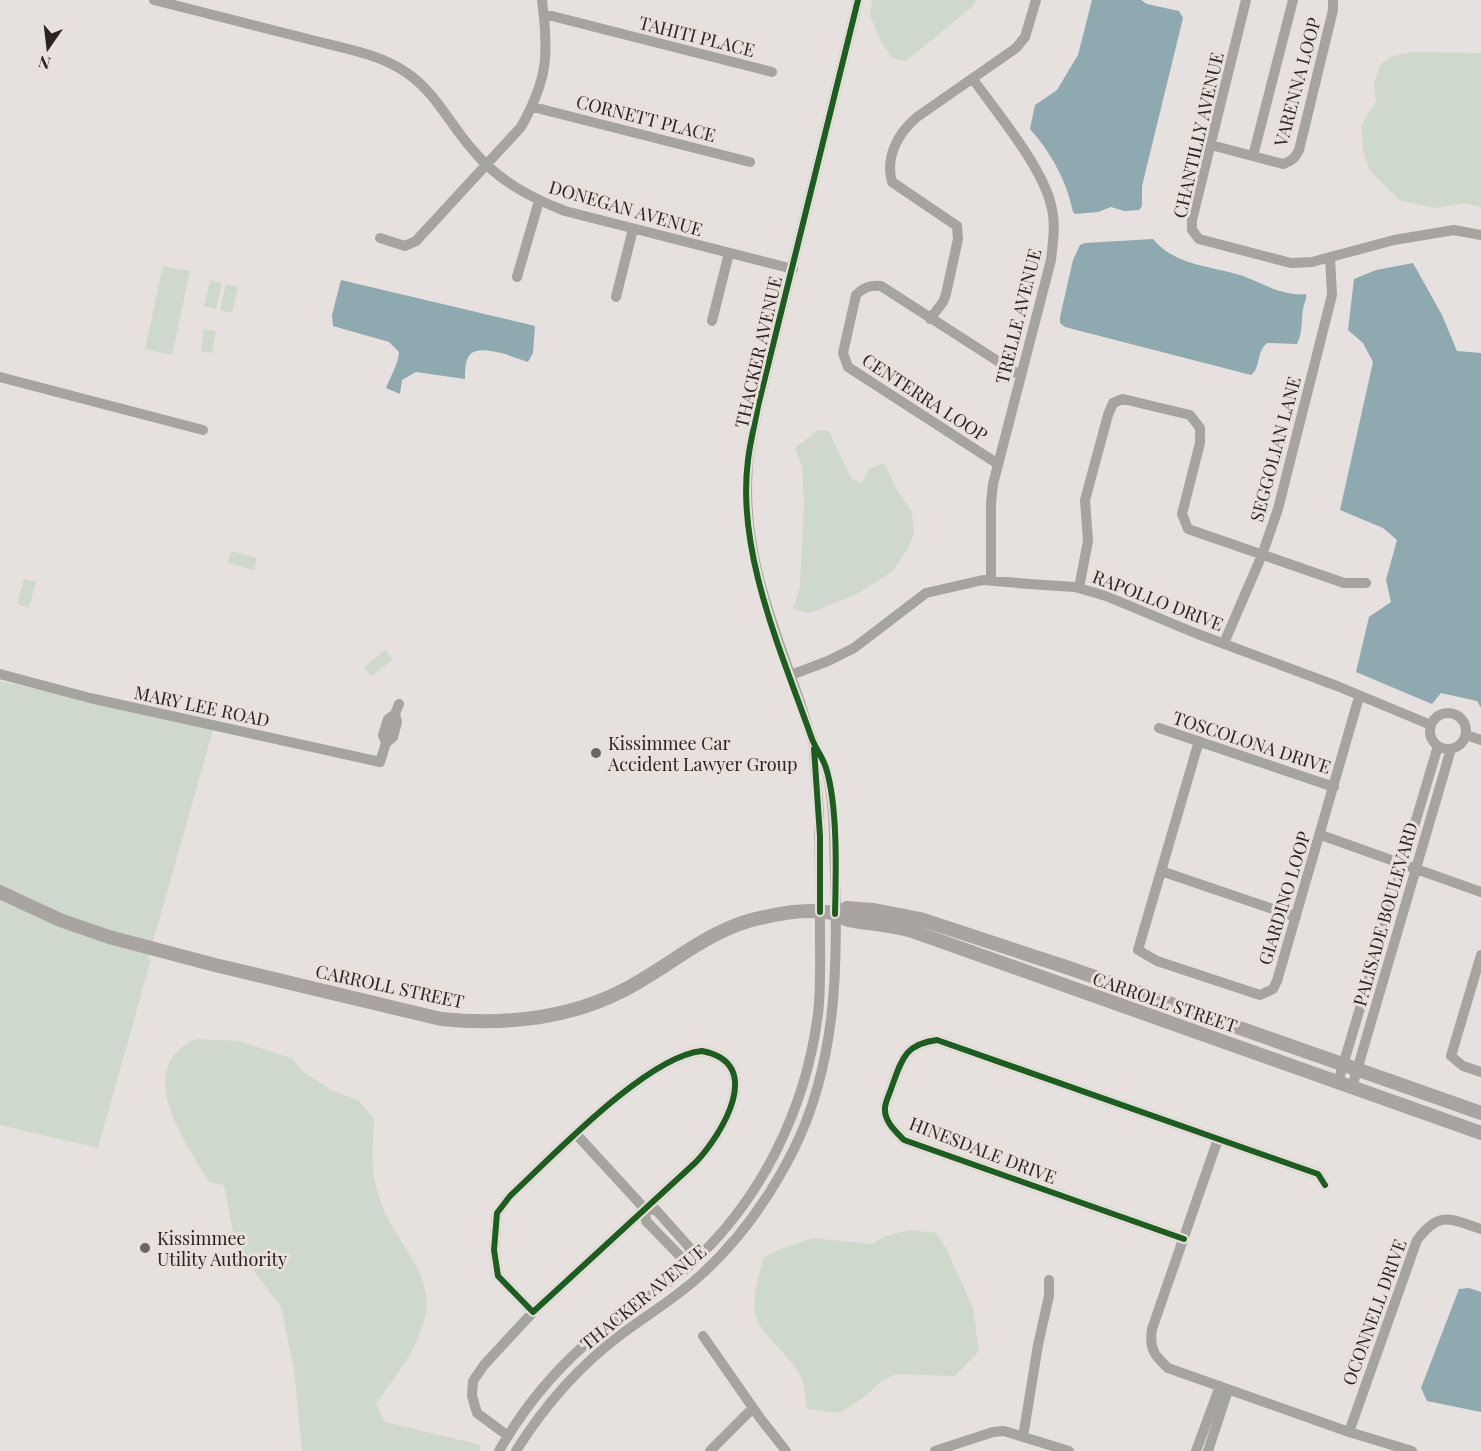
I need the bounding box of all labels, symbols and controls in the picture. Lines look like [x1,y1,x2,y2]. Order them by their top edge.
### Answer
street label: TAHITI PLACE [637,10,757,62]
street label: VARENNA LOOP [1268,14,1326,150]
north arrow [18,18,78,78]
street label: CHANTILLY AVENUE [1167,50,1229,220]
text: N [36,51,52,75]
street label: CORNETT PLACE [574,89,718,147]
street label: DONEGAN AVENUE [546,175,706,241]
street label: TRELLE AVENUE [990,246,1046,386]
street label: THACKER AVENUE [729,274,787,430]
street label: CENTERRA LOOP [858,347,993,447]
street label: SEGGOLIAN LANE [1244,374,1306,524]
street label: RAPOLLO DRIVE [1089,564,1227,636]
street label: MARY LEE ROAD [132,680,272,732]
street label: TOSCOLONA DRIVE [1170,705,1334,779]
place label: Kissimmee Car Accident Lawyer Group [607,731,798,776]
marker: Kissimmee Car Accident Lawyer Group [589,746,603,760]
street label: PALISADE BOULEVARD [1347,819,1423,1009]
street label: GIARDINO LOOP [1252,828,1316,968]
street label: CARROLL STREET [314,959,466,1013]
street label: CARROLL STREET [1090,966,1240,1038]
street label: HINESDALE DRIVE [906,1111,1060,1189]
place label: Kissimmee Utility Authority [157,1226,287,1271]
street label: OCONNELL DRIVE [1336,1236,1412,1388]
street label: THACKER AVENUE [575,1239,711,1355]
marker: Kissimmee Utility Authority [138,1241,152,1255]

